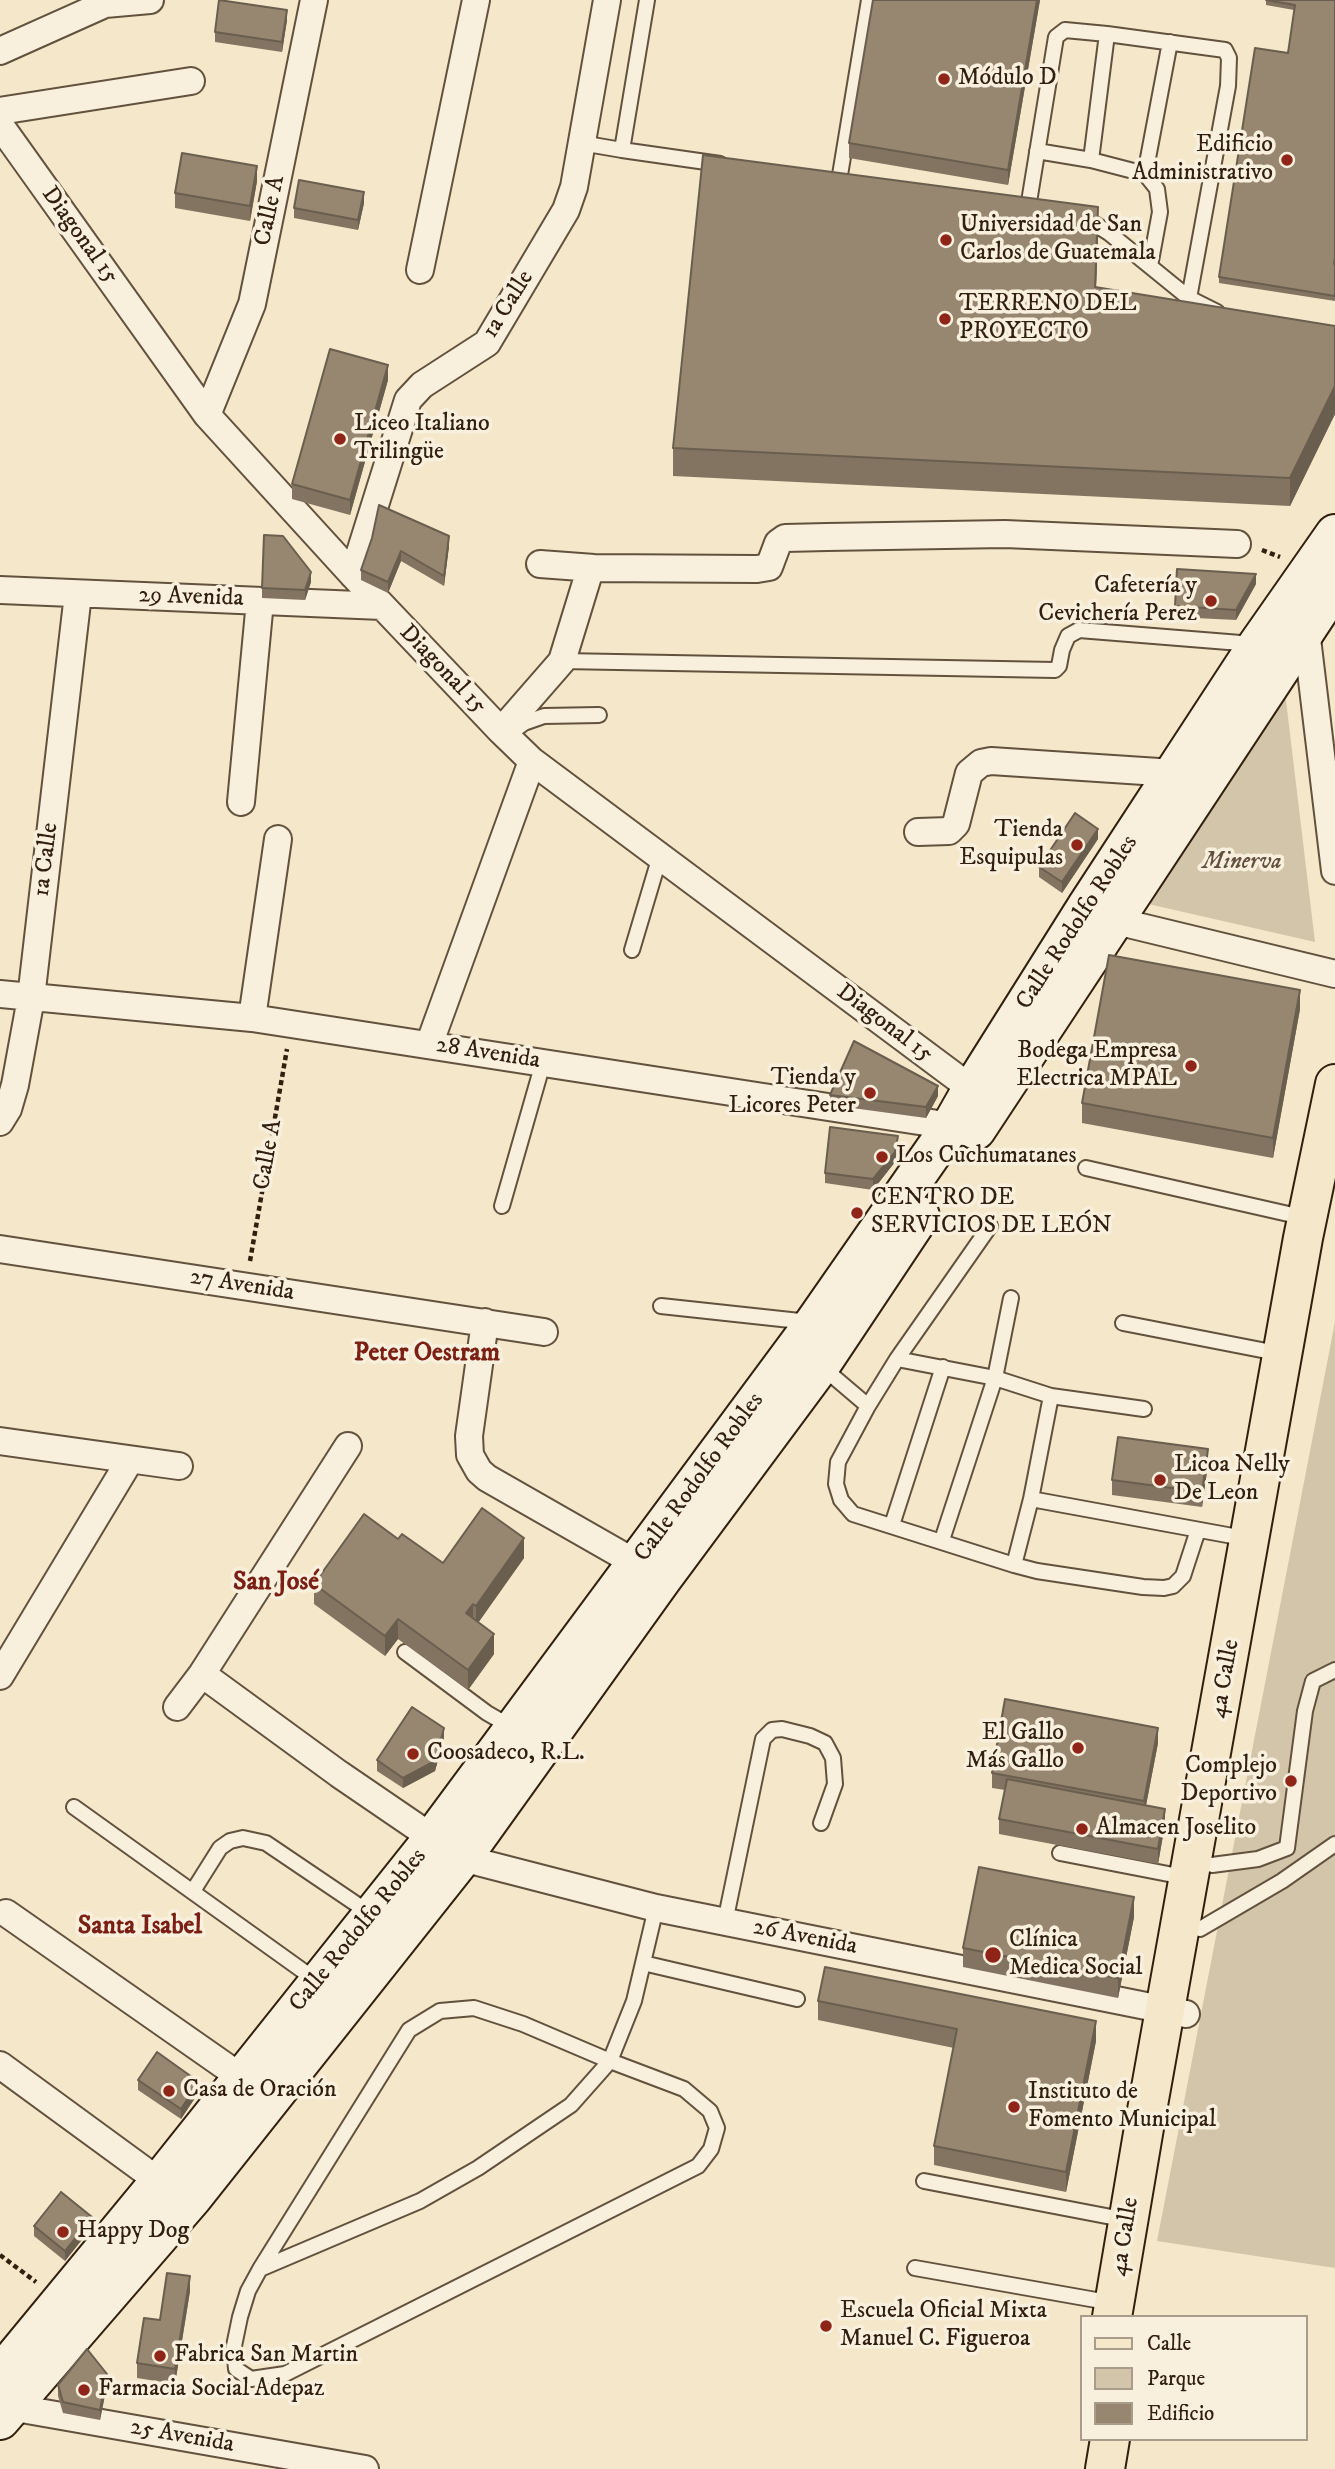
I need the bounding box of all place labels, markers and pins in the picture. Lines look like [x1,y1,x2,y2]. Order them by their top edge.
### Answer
place label: Módulo D [958,65,1057,93]
marker: Módulo D [936,71,952,87]
place label: Edificio Administrativo [1132,132,1273,188]
marker: Edificio Administrativo [1279,152,1295,168]
place label: Universidad de San Carlos de Guatemala [960,212,1156,268]
marker: Universidad de San Carlos de Guatemala [938,232,954,248]
place label: TERRENO DEL PROYECTO [959,291,1137,347]
marker: TERRENO DEL PROYECTO [937,311,953,327]
place label: Liceo Italiano Trilingüe [354,411,490,467]
marker: Liceo Italiano Trilingüe [332,431,348,447]
place label: Cafetería y Cevichería Perez [1038,573,1197,629]
marker: Cafetería y Cevichería Perez [1203,593,1219,609]
place label: Tienda Esquipulas [959,817,1063,873]
marker: Tienda Esquipulas [1069,837,1085,853]
place label: Bodega Empresa Electrica MPAL [1016,1038,1177,1094]
marker: Bodega Empresa Electrica MPAL [1183,1058,1199,1074]
place label: Tienda y Licores Peter [728,1065,856,1121]
marker: Tienda y Licores Peter [862,1085,878,1101]
place label: Los Cuchumatanes [896,1143,1077,1171]
marker: Los Cuchumatanes [874,1149,890,1165]
place label: CENTRO DE SERVICIOS DE LEÓN [871,1185,1112,1241]
marker: CENTRO DE SERVICIOS DE LEÓN [849,1205,865,1221]
place label: Licoa Nelly De Leon [1174,1452,1290,1508]
marker: Licoa Nelly De Leon [1152,1472,1168,1488]
place label: El Gallo Más Gallo [966,1720,1064,1776]
place label: Coosadeco, R.L. [427,1740,585,1768]
marker: El Gallo Más Gallo [1070,1740,1086,1756]
marker: Coosadeco, R.L. [405,1746,421,1762]
place label: Complejo Deportivo [1181,1753,1277,1809]
marker: Complejo Deportivo [1283,1773,1299,1789]
place label: Almacen Joselito [1096,1815,1256,1843]
marker: Almacen Joselito [1074,1821,1090,1837]
place label: Clínica Medica Social [1009,1927,1143,1983]
marker: Clínica Medica Social [983,1945,1003,1965]
place label: Casa de Oración [183,2077,336,2105]
place label: Instituto de Fomento Municipal [1028,2079,1216,2135]
marker: Casa de Oración [161,2083,177,2099]
marker: Instituto de Fomento Municipal [1006,2099,1022,2115]
place label: Happy Dog [77,2218,189,2246]
marker: Happy Dog [55,2224,71,2240]
place label: Escuela Oficial Mixta Manuel C. Figueroa [840,2298,1047,2354]
marker: Escuela Oficial Mixta Manuel C. Figueroa [818,2318,834,2334]
place label: Fabrica San Martin [174,2342,358,2370]
marker: Fabrica San Martin [152,2348,168,2364]
place label: Farmacia Social Adepaz [98,2376,324,2404]
marker: Farmacia Social Adepaz [76,2382,92,2398]

